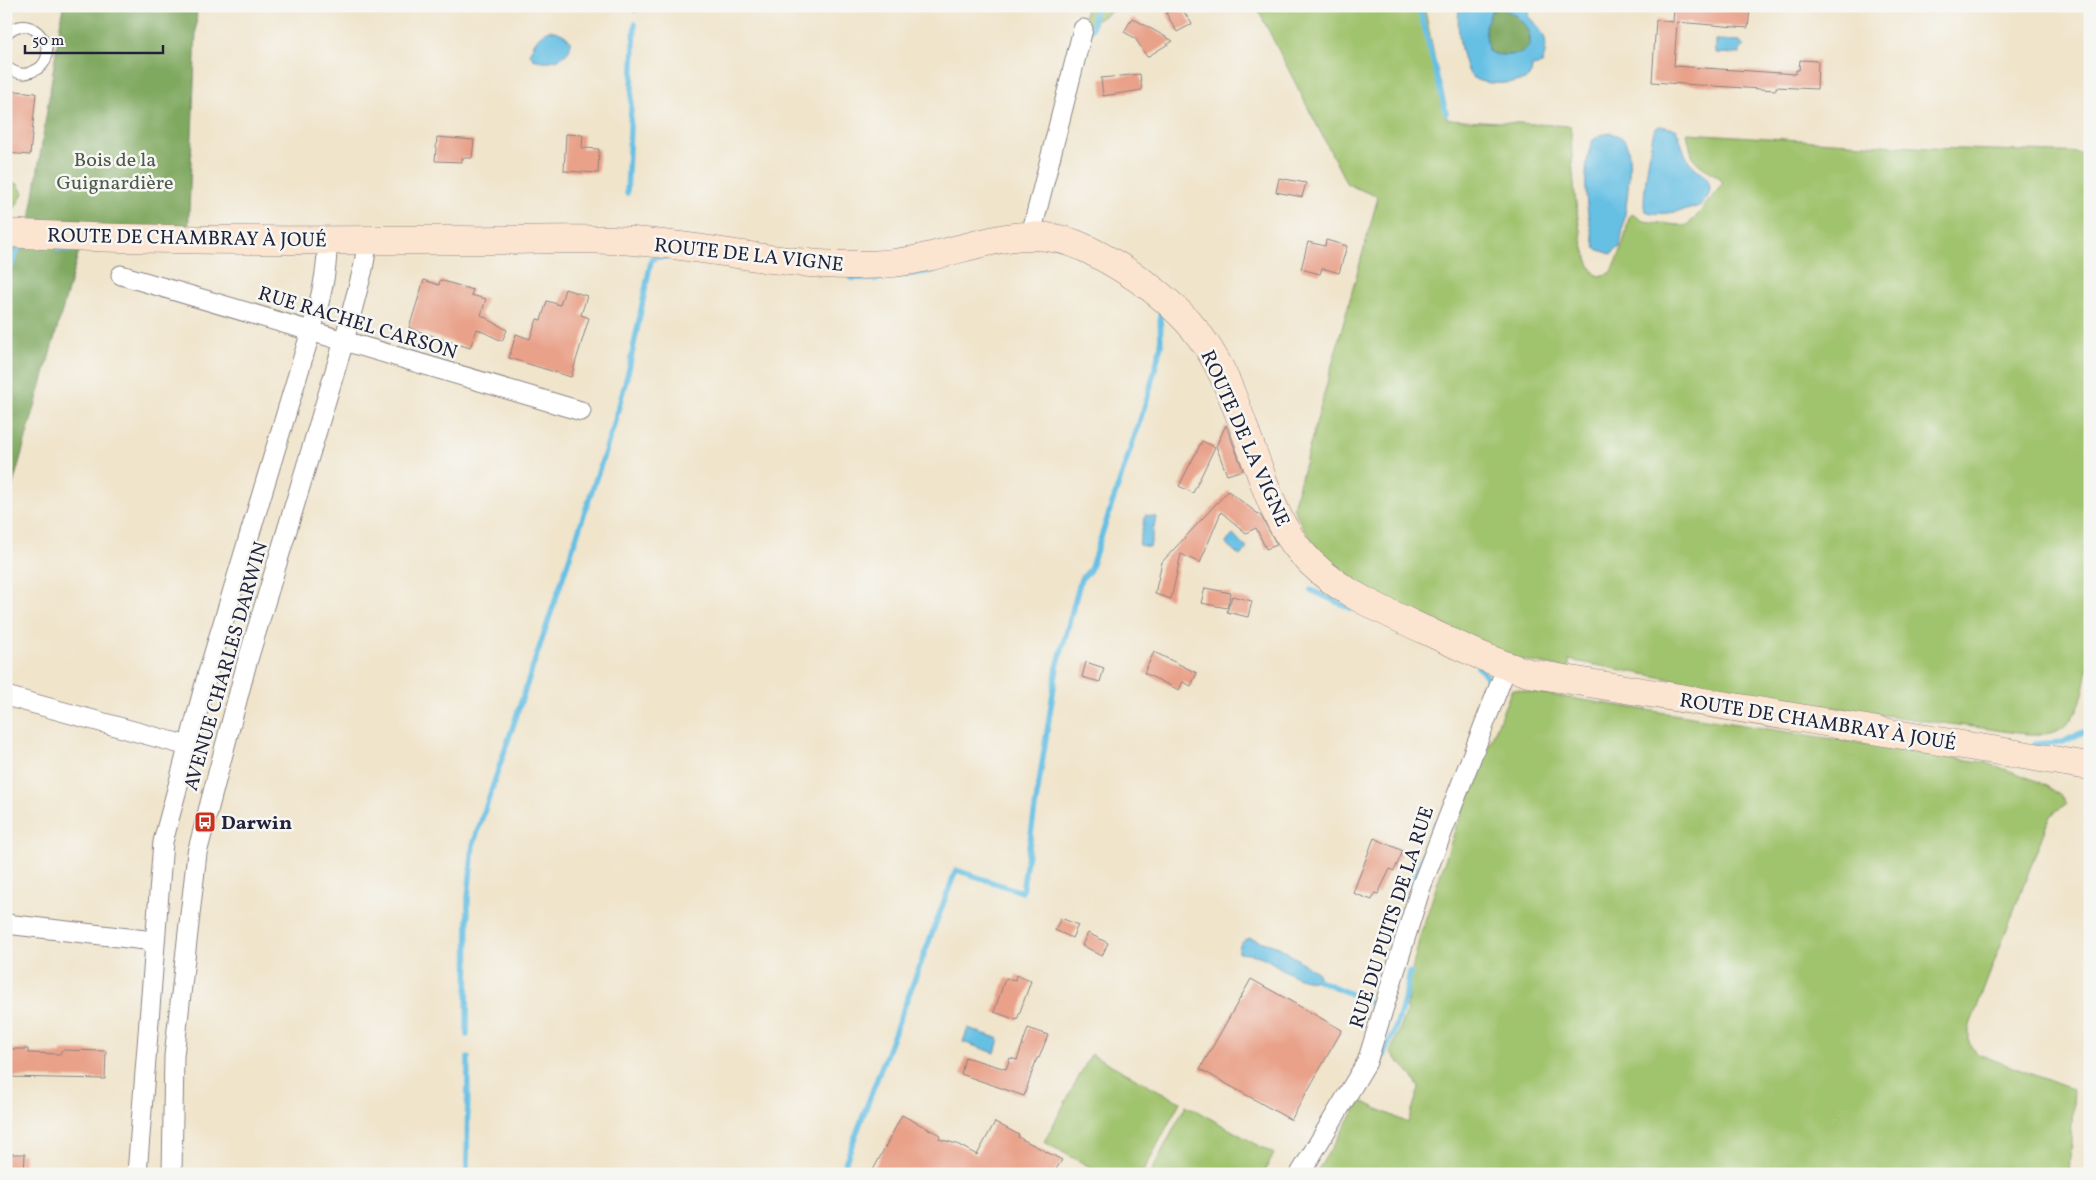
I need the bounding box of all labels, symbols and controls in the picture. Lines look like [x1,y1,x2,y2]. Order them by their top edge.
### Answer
scale bar [25,22,162,54]
text: 50 m [32,31,64,52]
park label: Bois de la Guignardière [56,147,174,198]
street label: ROUTE DE CHAMBRAY À JOUÉ [47,223,327,255]
street label: ROUTE DE LA VIGNE [653,232,845,280]
street label: RUE RACHEL CARSON [254,280,461,368]
street label: ROUTE DE LA VIGNE [1193,346,1296,532]
street label: AVENUE CHARLES DARWIN [178,539,276,794]
street label: ROUTE DE CHAMBRAY À JOUÉ [1677,687,1958,759]
street label: RUE DU PUITS DE LA RUE [1344,803,1442,1032]
bus stop icon: Darwin [193,810,217,834]
place label: Darwin [221,810,292,838]

